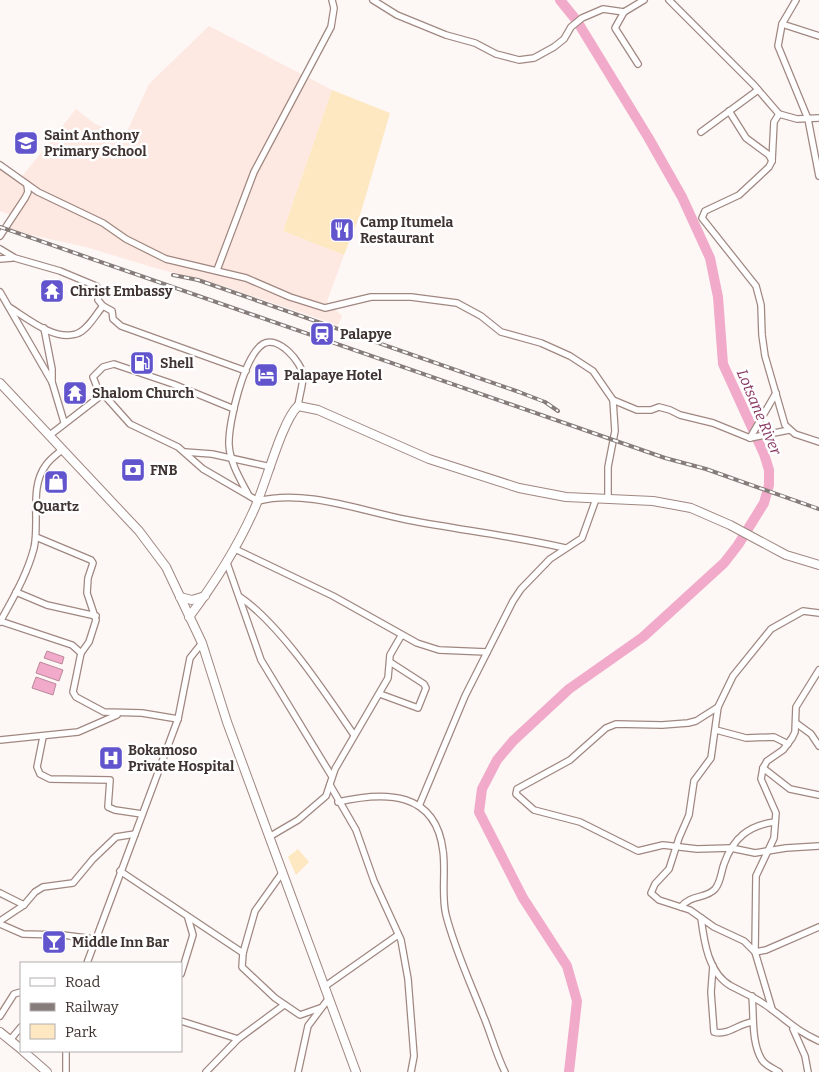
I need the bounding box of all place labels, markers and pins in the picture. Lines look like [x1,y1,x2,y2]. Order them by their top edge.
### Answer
place label: Saint Anthony Primary School [44,127,147,160]
school or university icon: Saint Anthony Primary School [13,130,39,156]
place label: Camp Itumela Restaurant [360,214,454,247]
restaurant icon: Camp Itumela Restaurant [329,217,355,243]
temple icon: Christ Embassy [39,278,65,304]
place label: Christ Embassy [70,283,173,300]
station icon: Palapye [309,321,335,347]
place label: Palapye [340,326,392,343]
fuel station icon: Shell [129,350,155,376]
place label: Shell [160,355,194,372]
hotel icon: Palapaye Hotel [253,362,279,388]
place label: Palapaye Hotel [284,367,383,384]
temple icon: Shalom Church [62,380,88,406]
place label: Shalom Church [92,385,194,402]
bank icon: FNB [120,457,146,483]
place label: FNB [150,462,177,479]
shop icon: Quartz [43,469,69,495]
place label: Quartz [33,498,79,515]
place label: Bokamoso Private Hospital [128,742,235,775]
hospital icon: Bokamoso Private Hospital [98,745,124,771]
bar icon: Middle Inn Bar [41,929,67,955]
place label: Middle Inn Bar [72,934,170,951]

